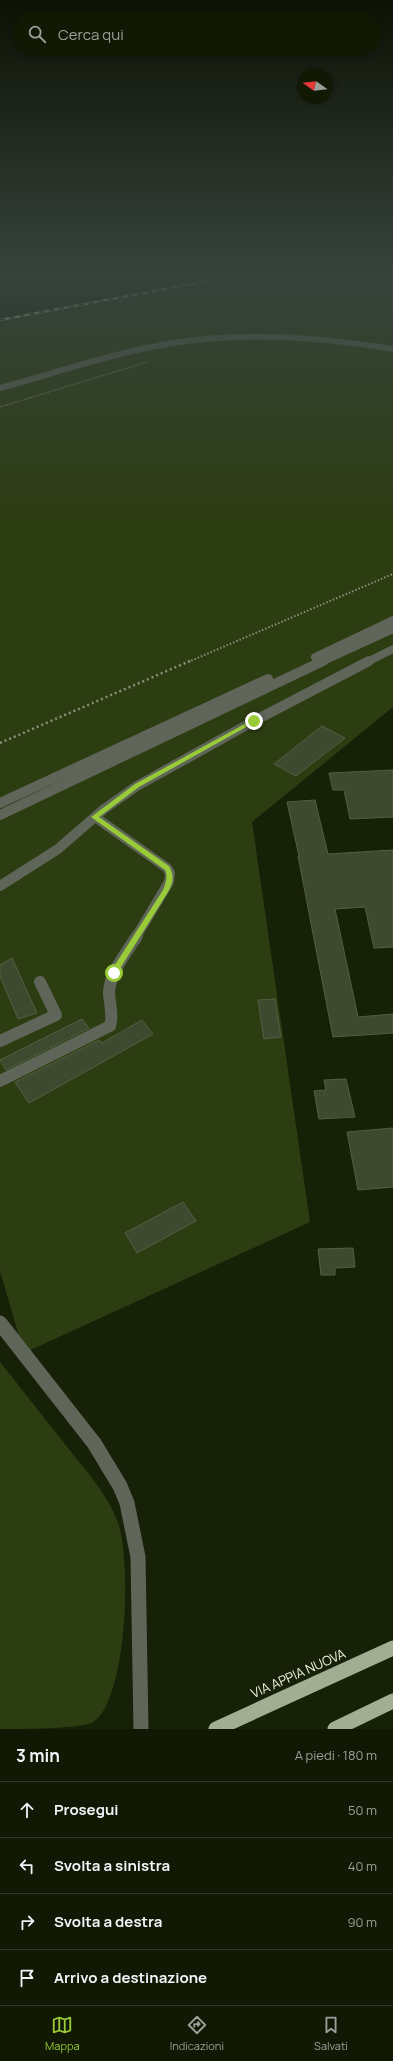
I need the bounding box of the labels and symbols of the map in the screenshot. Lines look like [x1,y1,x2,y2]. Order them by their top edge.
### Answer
north arrow [297,68,333,104]
route end [245,712,263,730]
route start [105,964,123,982]
street label: VIA APPIA NUOVA [248,1644,348,1702]

